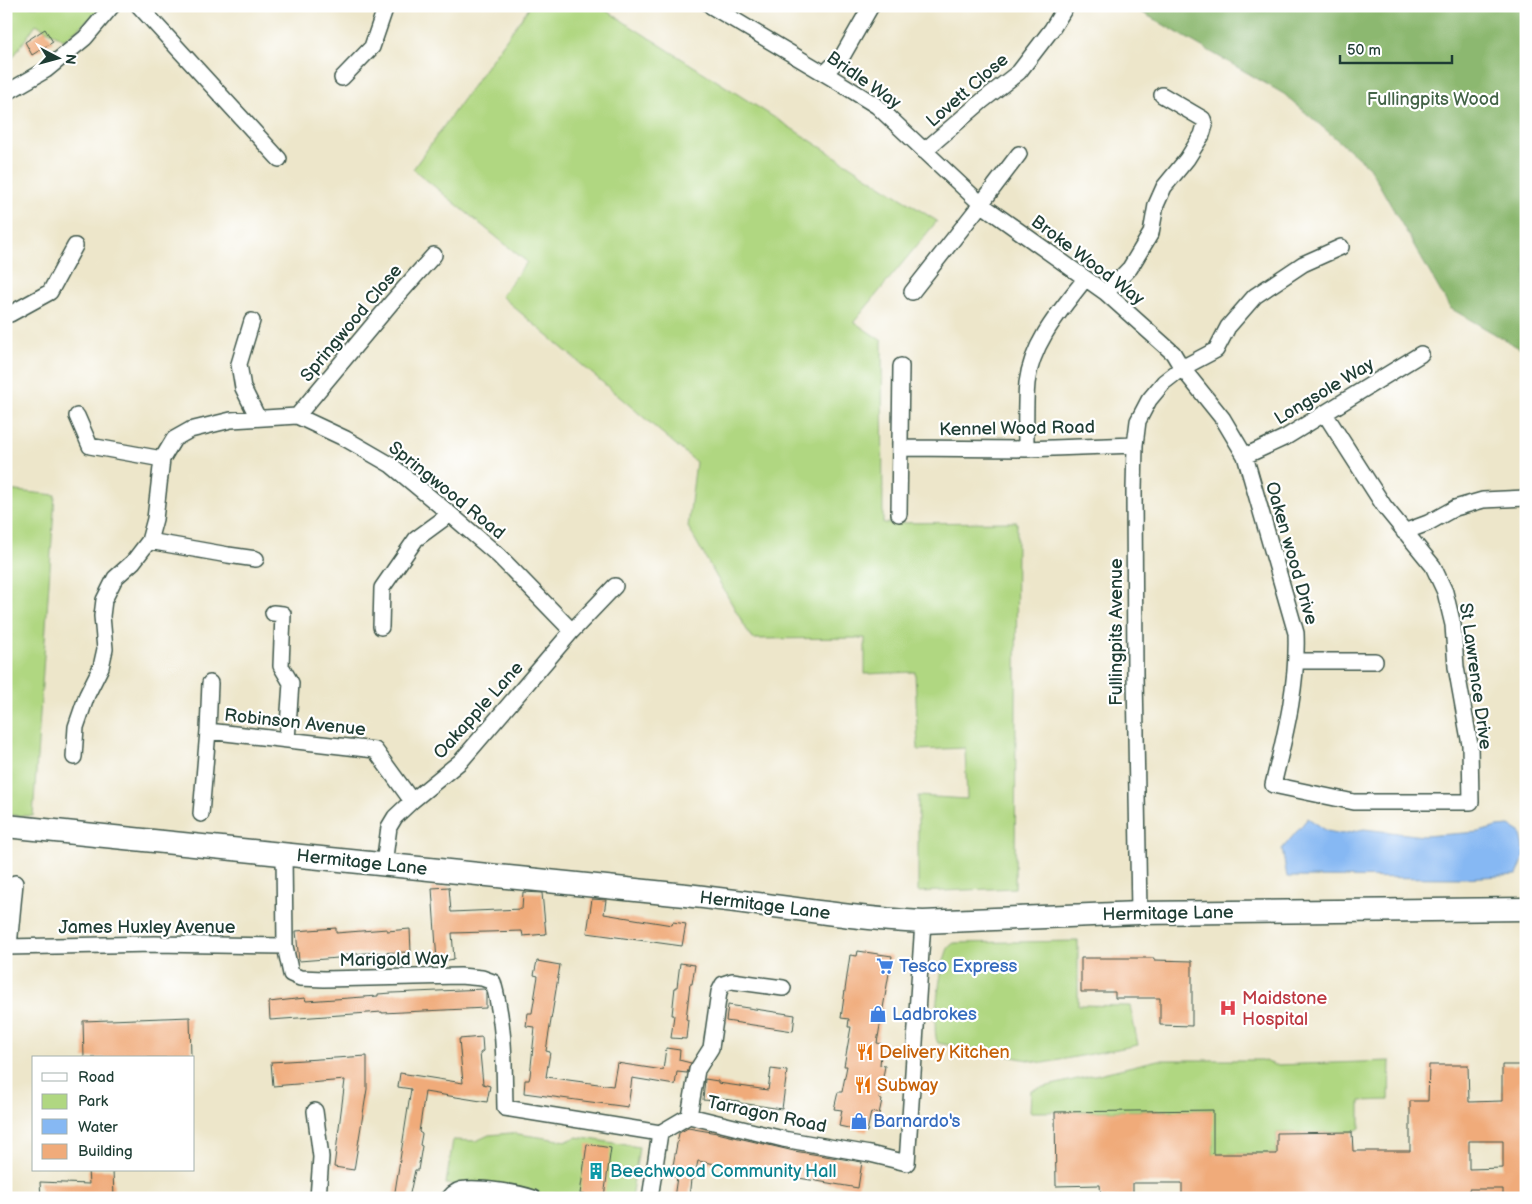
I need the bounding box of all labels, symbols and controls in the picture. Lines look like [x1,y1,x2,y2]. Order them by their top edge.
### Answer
north arrow [32,32,82,82]
scale bar [1340,32,1452,64]
text: 50 m [1347,41,1381,60]
street label: Bridle Way [823,47,906,114]
street label: Lovett Close [922,49,1013,132]
text: N [61,53,79,65]
park label: Fullingpits Wood [1367,89,1499,110]
street label: Broke Wood Way [1027,211,1149,310]
street label: Springwood Close [296,260,407,386]
street label: Longsole Way [1271,353,1378,429]
street label: Kennel Wood Road [939,417,1095,440]
street label: Springwood Road [384,437,509,544]
street label: Oaken wood Drive [1261,479,1322,627]
street label: Fullingpits Avenue [1106,558,1127,706]
street label: St Lawrence Drive [1455,601,1496,751]
street label: Oakapple Lane [429,657,528,763]
street label: Robinson Avenue [223,705,367,740]
street label: Hermitage Lane [296,845,429,880]
street label: Hermitage Lane [698,887,832,924]
street label: Hermitage Lane [1102,902,1234,925]
street label: James Huxley Avenue [59,917,236,938]
street label: Marigold Way [339,948,450,971]
supermarket icon: Tesco Express [875,956,895,976]
place label: Tesco Express [899,956,1018,977]
place label: Maidstone Hospital [1242,988,1328,1030]
hospital icon: Maidstone Hospital [1218,998,1238,1018]
shop icon: Ladbrokes [868,1004,888,1024]
place label: Ladbrokes [892,1004,977,1025]
restaurant icon: Delivery Kitchen [855,1042,875,1062]
place label: Delivery Kitchen [879,1042,1010,1063]
legend [32,1056,195,1172]
text: Road [78,1068,114,1087]
restaurant icon: Subway [853,1075,873,1095]
place label: Subway [877,1075,939,1096]
text: Park [78,1092,109,1111]
street label: Tarragon Road [705,1092,828,1137]
shop icon: Barnardo's [849,1111,869,1131]
place label: Barnardo's [873,1111,961,1132]
text: Water [78,1118,118,1137]
text: Building [78,1142,133,1161]
building icon: Beechwood Community Hall [586,1161,606,1181]
place label: Beechwood Community Hall [610,1161,836,1182]

